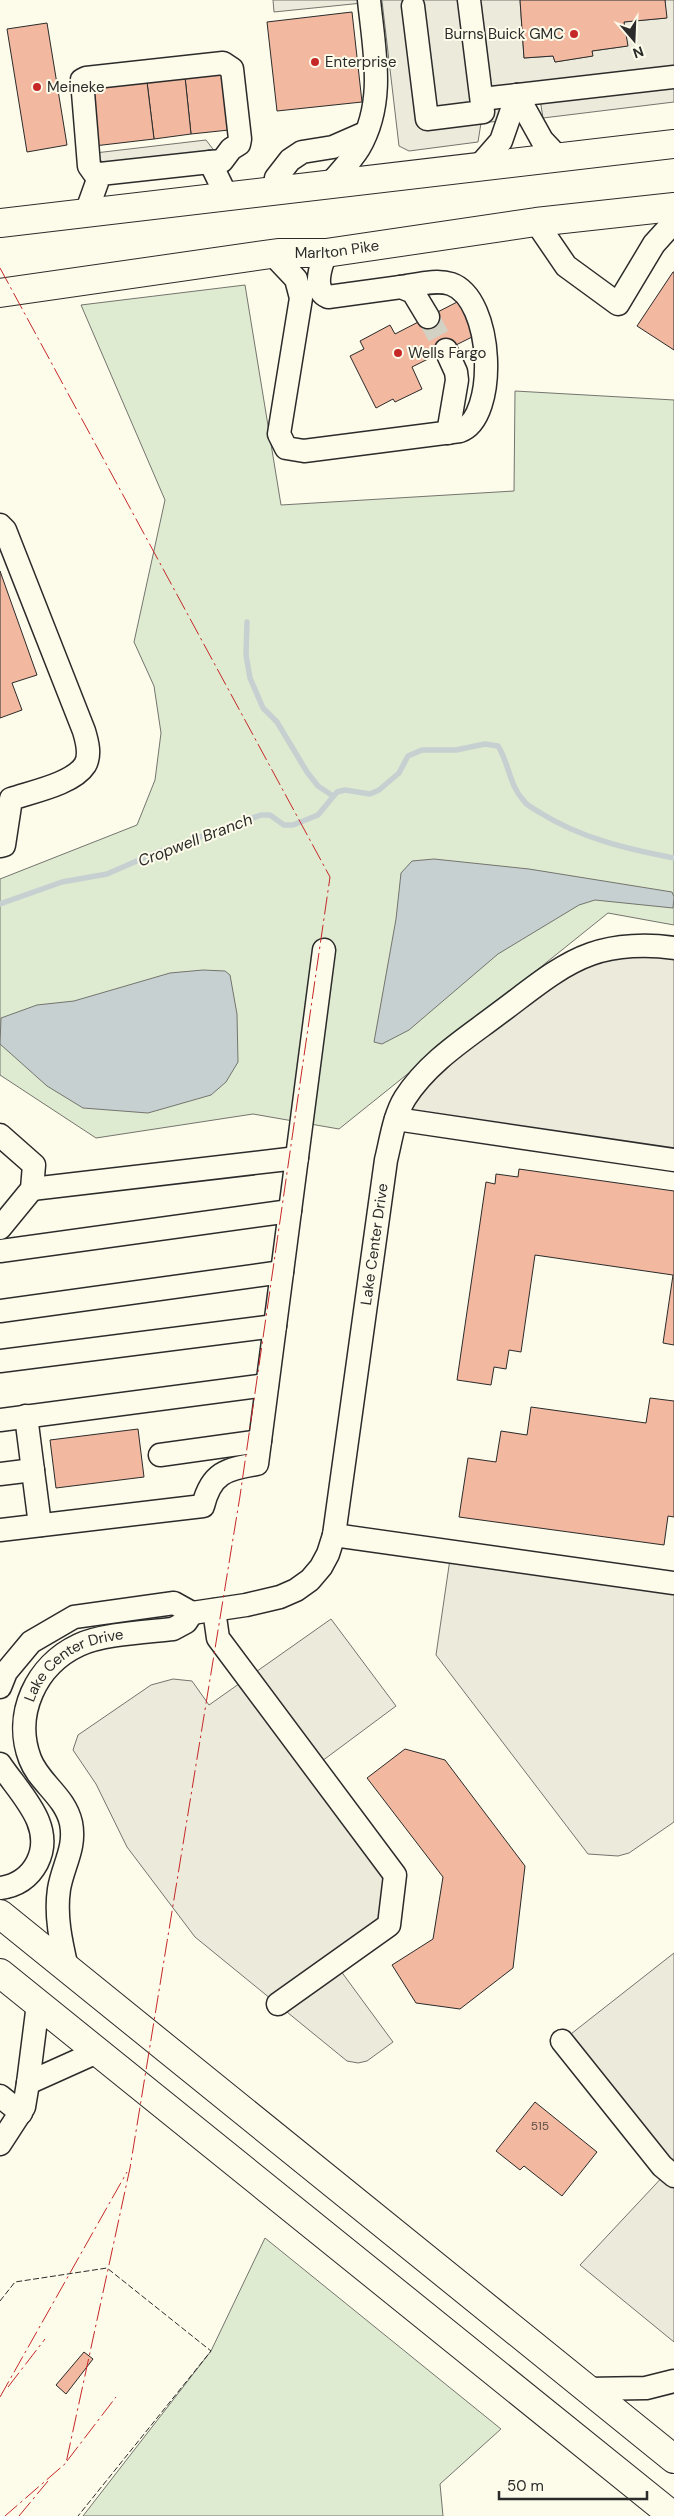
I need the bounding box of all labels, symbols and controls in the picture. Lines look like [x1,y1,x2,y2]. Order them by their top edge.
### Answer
north arrow [609,15,659,65]
place label: Burns Buick GMC [445,24,564,44]
marker: Burns Buick GMC [568,28,580,40]
text: N [630,42,646,62]
place label: Enterprise [325,52,396,72]
marker: Enterprise [309,56,321,68]
place label: Meineke [47,77,104,97]
marker: Meineke [31,81,43,93]
street label: Marlton Pike [295,235,380,263]
place label: Wells Fargo [408,343,487,363]
marker: Wells Fargo [392,347,404,359]
water label: Cropwell Branch [135,808,255,872]
street label: Lake Center Drive [356,1182,393,1306]
street label: Lake Center Drive [19,1624,125,1704]
house number: 515 [531,2118,549,2134]
scale bar [499,2468,646,2500]
text: 50 m [507,2476,544,2496]

